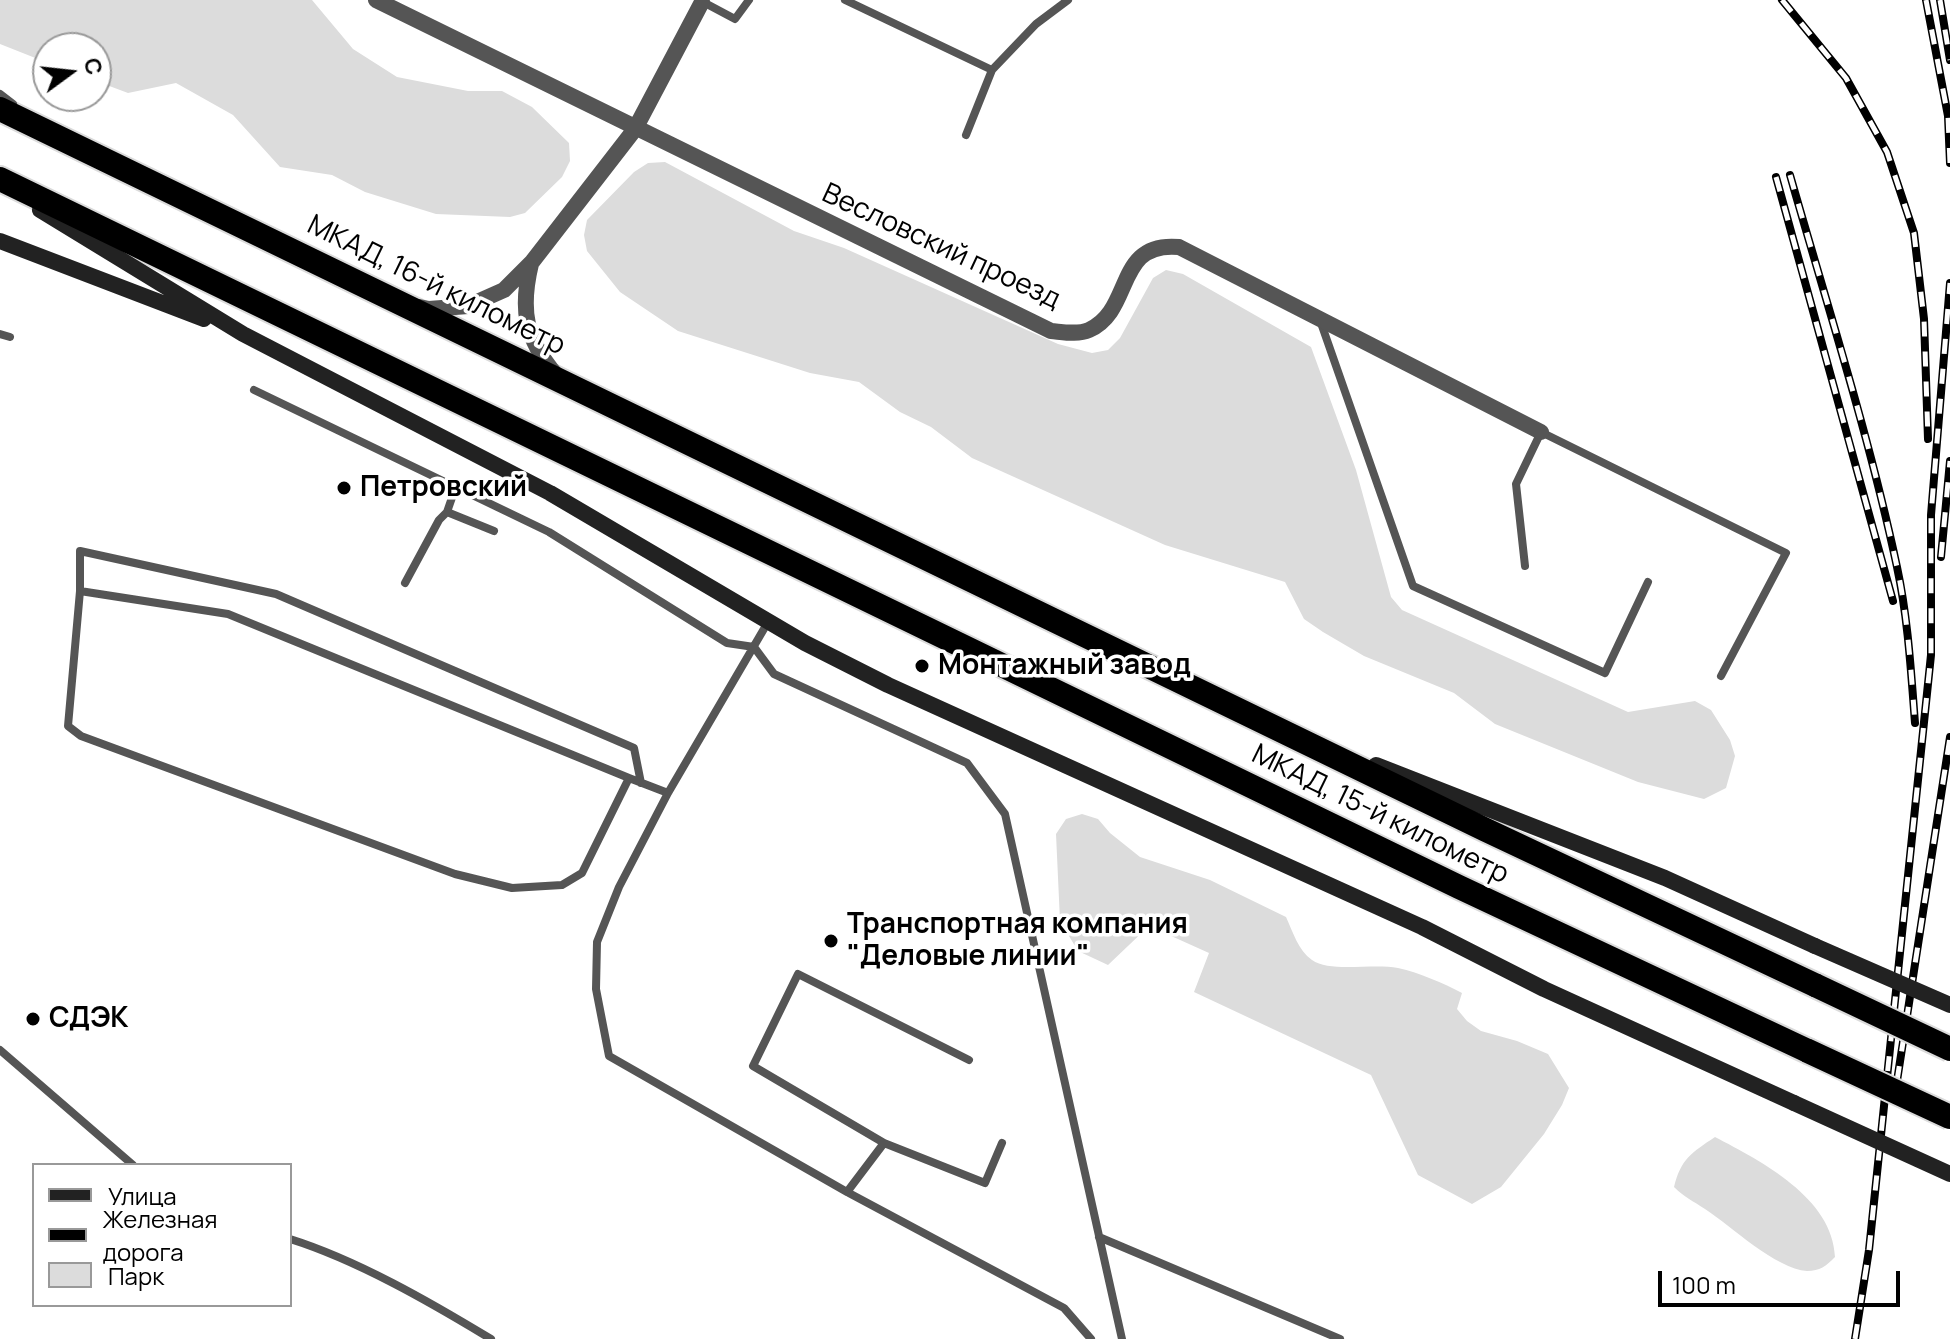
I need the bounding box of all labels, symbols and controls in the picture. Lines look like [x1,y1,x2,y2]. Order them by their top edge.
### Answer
north arrow [32,32,112,112]
text: С [77,55,110,78]
street label: Весловский проезд [817,177,1065,317]
street label: МКАД, 16-й километр [301,209,571,363]
place label: Петровский [360,471,527,505]
marker: Петровский [335,479,353,497]
place label: Монтажный завод [938,649,1191,683]
marker: Монтажный завод [913,657,931,675]
street label: МКАД, 15-й километр [1246,738,1514,892]
place label: Транспортная компания "Деловые линии" [847,908,1188,974]
marker: Транспортная компания "Деловые линии" [822,932,840,950]
place label: СДЭК [49,1002,128,1036]
marker: СДЭК [24,1010,42,1028]
legend [32,1163,292,1307]
text: Улица [108,1179,177,1212]
text: Железная дорога [103,1202,218,1268]
scale bar [1662,1255,1904,1305]
text: Парк [108,1259,164,1292]
text: 100 m [1672,1268,1736,1301]

